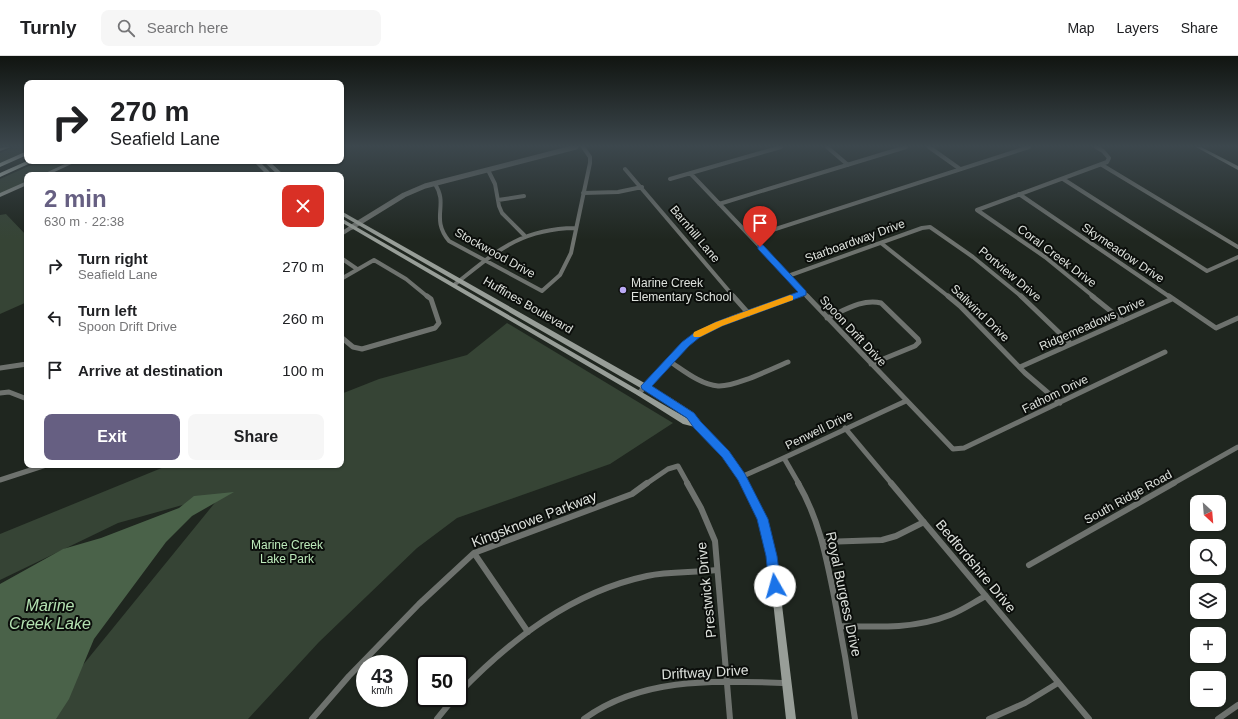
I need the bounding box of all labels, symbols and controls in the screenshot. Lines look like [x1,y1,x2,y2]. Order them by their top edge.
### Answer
search box [101,10,381,46]
text: Turnly [20,17,77,38]
icon: search [115,17,137,39]
text: Search here [147,19,228,36]
text: Map [1067,20,1095,36]
text: Layers [1117,20,1159,36]
text: Share [1181,20,1218,36]
icon: right [44,96,96,148]
text: 270 m [110,96,189,127]
text: Seafield Lane [110,129,220,149]
text: 2 min [44,185,107,212]
button: close [282,185,324,227]
street label: Barnhill Lane [667,203,723,266]
pin [743,206,777,247]
icon: arrive [749,212,771,234]
text: 630 m · 22:38 [44,214,124,229]
street label: Starboardway Drive [803,216,907,266]
street label: Skymeadow Drive [1079,220,1167,286]
street label: Coral Creek Drive [1015,222,1100,290]
street label: Stockwood Drive [452,225,538,281]
street label: Portview Drive [976,244,1044,304]
text: Turn right [78,250,148,267]
icon: right [44,255,66,277]
text: 270 m [282,258,324,275]
text: Seafield Lane [78,267,158,282]
street label: Huffines Boulevard [481,274,575,336]
place label: Marine Creek Elementary School [631,276,732,304]
street label: Sailwind Drive [948,282,1012,345]
marker: Marine Creek Elementary School [618,285,628,295]
street label: Spoon Drift Drive [817,293,889,369]
street label: Ridgemeadows Drive [1037,294,1147,354]
text: Turn left [78,302,137,319]
icon: left [44,307,66,329]
text: 260 m [282,310,324,327]
text: Spoon Drift Drive [78,319,177,334]
icon: arrive [44,359,66,381]
text: Arrive at destination [78,362,223,379]
text: 100 m [282,362,324,379]
street label: Fathom Drive [1020,372,1091,416]
street label: Penwell Drive [783,407,855,452]
button: Exit [44,414,180,460]
button: Share [188,414,324,460]
street label: South Ridge Road [1082,467,1174,527]
street label: Kingsknowe Parkway [469,488,599,550]
north arrow [1190,495,1226,531]
map controls [1190,495,1226,707]
street label: Bedfordshire Drive [933,516,1020,616]
street label: Royal Burgess Drive [823,530,865,658]
park label: Marine Creek Lake Park [251,538,324,566]
button: search [1190,539,1226,575]
street label: Prestwick Drive [693,541,719,639]
position arrow [754,565,796,607]
button: layers [1190,583,1226,619]
water label: Marine Creek Lake [9,597,91,632]
button: + [1190,627,1226,663]
speed limit sign: 50 [416,655,468,707]
street label: Driftway Drive [661,662,749,682]
text: 43 [371,665,393,687]
button: − [1190,671,1226,707]
text: km/h [371,685,393,696]

